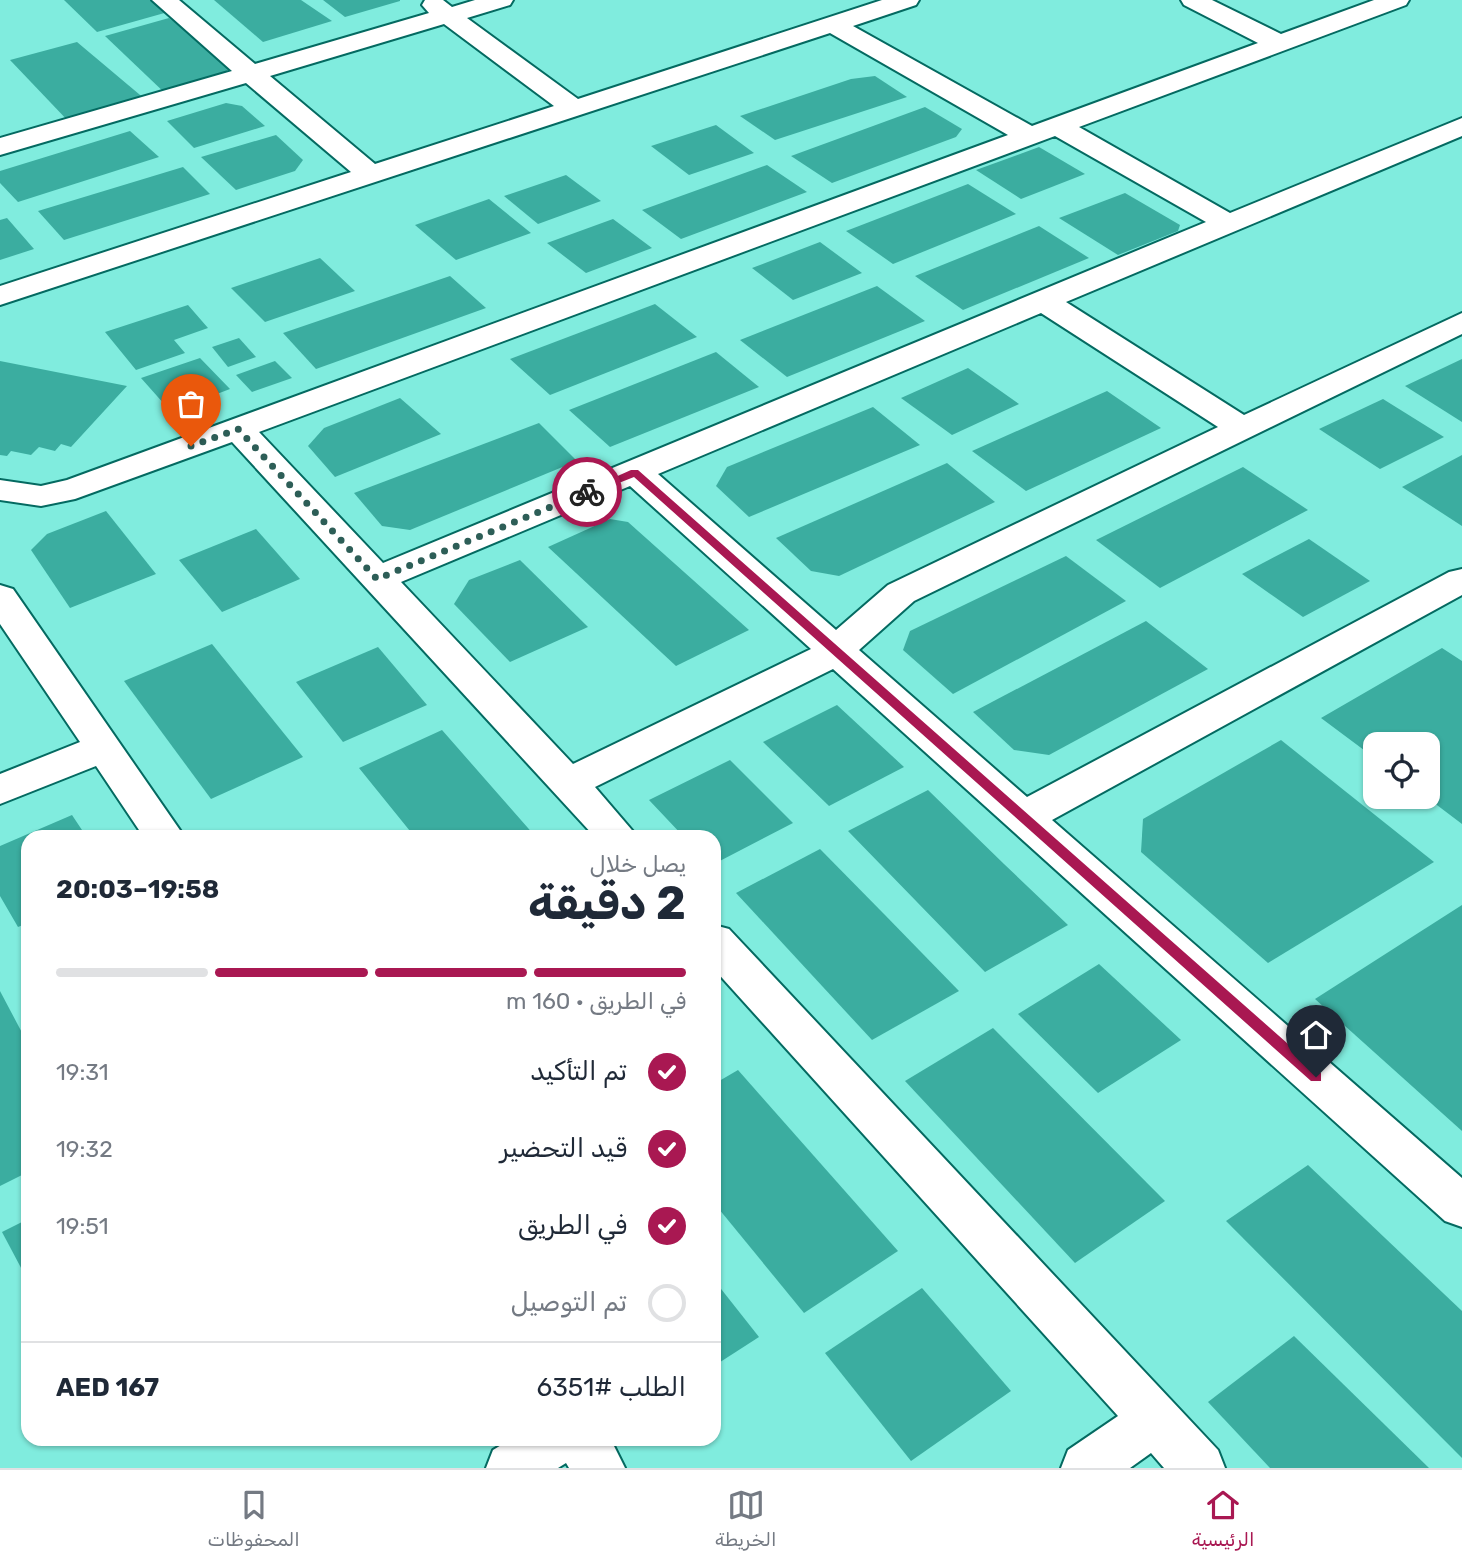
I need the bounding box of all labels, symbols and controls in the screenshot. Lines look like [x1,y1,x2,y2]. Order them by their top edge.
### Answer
pin [161,374,221,446]
icon: bag [172,385,210,423]
courier [552,457,622,527]
icon: bike [568,473,606,511]
map controls [1363,732,1440,809]
button: locate [1363,732,1440,809]
text: يصل خلال [590,850,686,878]
text: 19:58–20:03 [56,874,219,905]
text: 2 دقيقة [528,876,686,931]
text: في الطريق · 160 m [506,987,686,1015]
pin [1286,1005,1346,1077]
icon: home [1297,1016,1335,1054]
icon: check [648,1053,686,1091]
text: تم التأكيد [530,1056,627,1087]
text: 19:31 [56,1058,109,1086]
icon: check [648,1130,686,1168]
text: قيد التحضير [500,1133,627,1164]
text: 19:32 [56,1135,113,1163]
icon: check [648,1207,686,1245]
text: في الطريق [518,1210,627,1241]
text: 19:51 [56,1212,109,1240]
text: تم التوصيل [510,1287,627,1318]
text: AED 167 [56,1372,159,1403]
text: الطلب #6351 [536,1372,686,1403]
tab: المحفوظات [207,1486,300,1551]
tab: الخريطة [715,1486,777,1551]
tab: الرئيسية [1191,1486,1255,1551]

